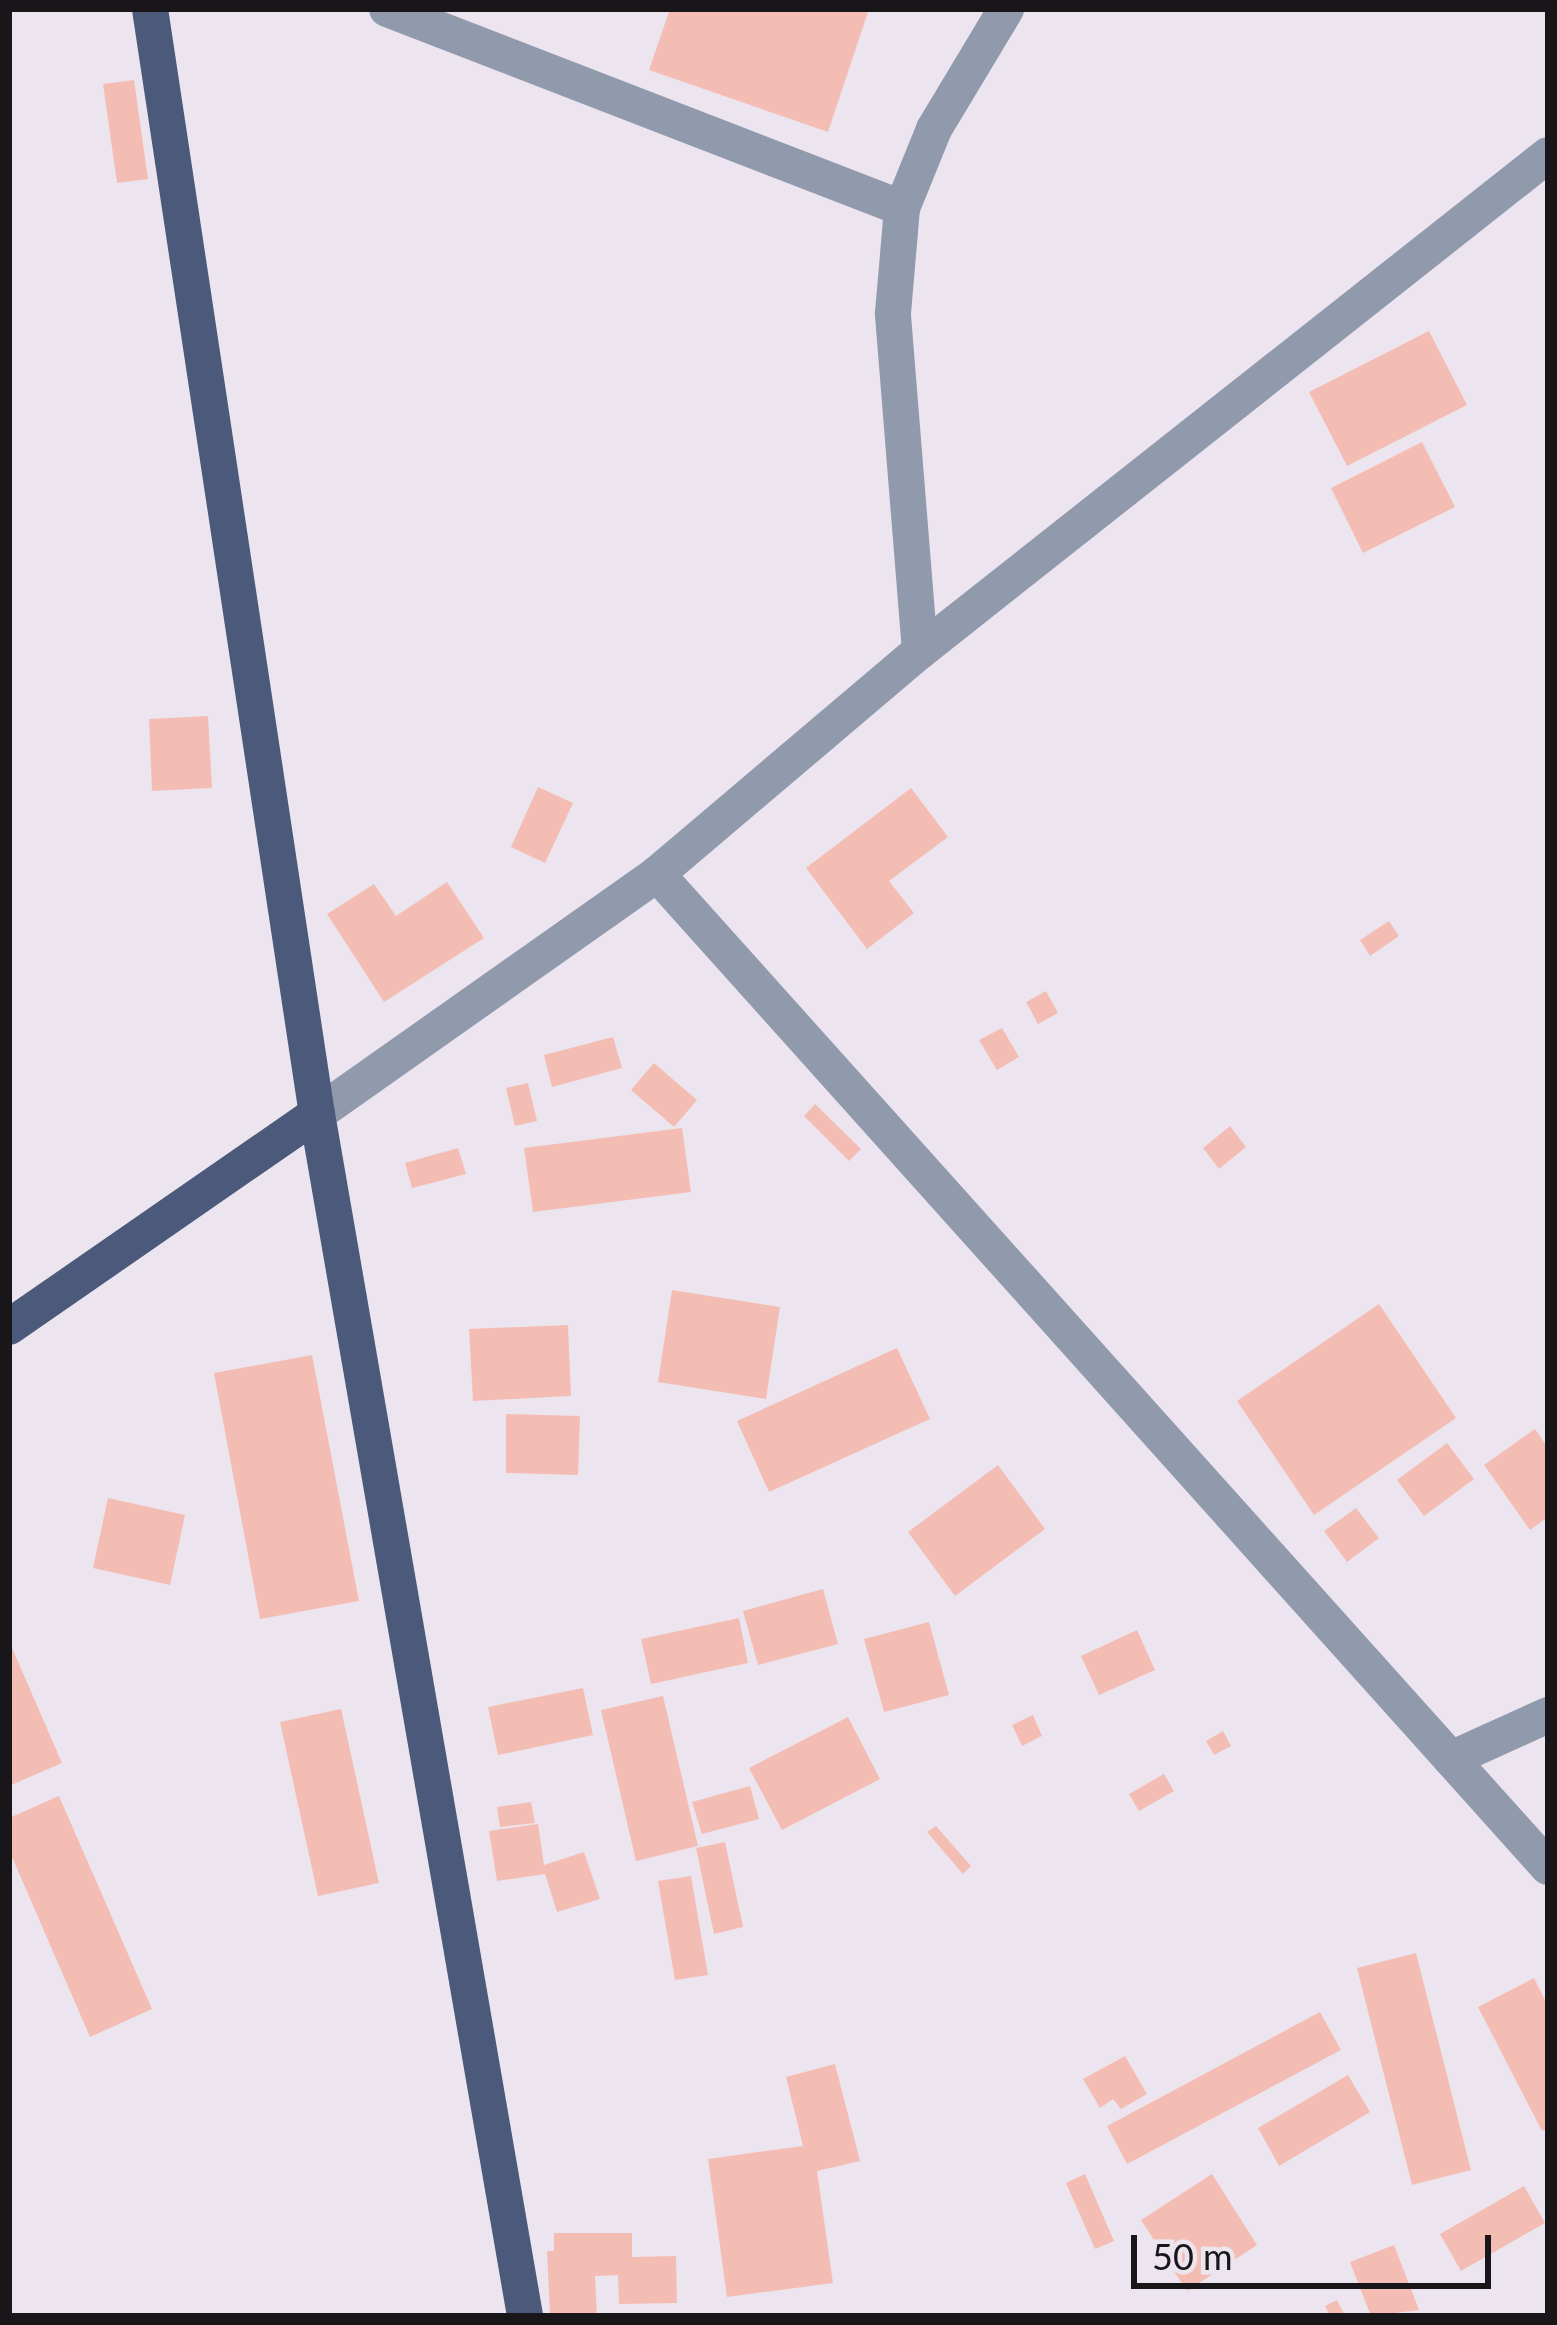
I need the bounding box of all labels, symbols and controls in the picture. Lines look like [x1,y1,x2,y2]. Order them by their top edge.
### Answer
scale bar [1137,2211,1497,2285]
text: 50 m [1152,2234,1233,2278]

